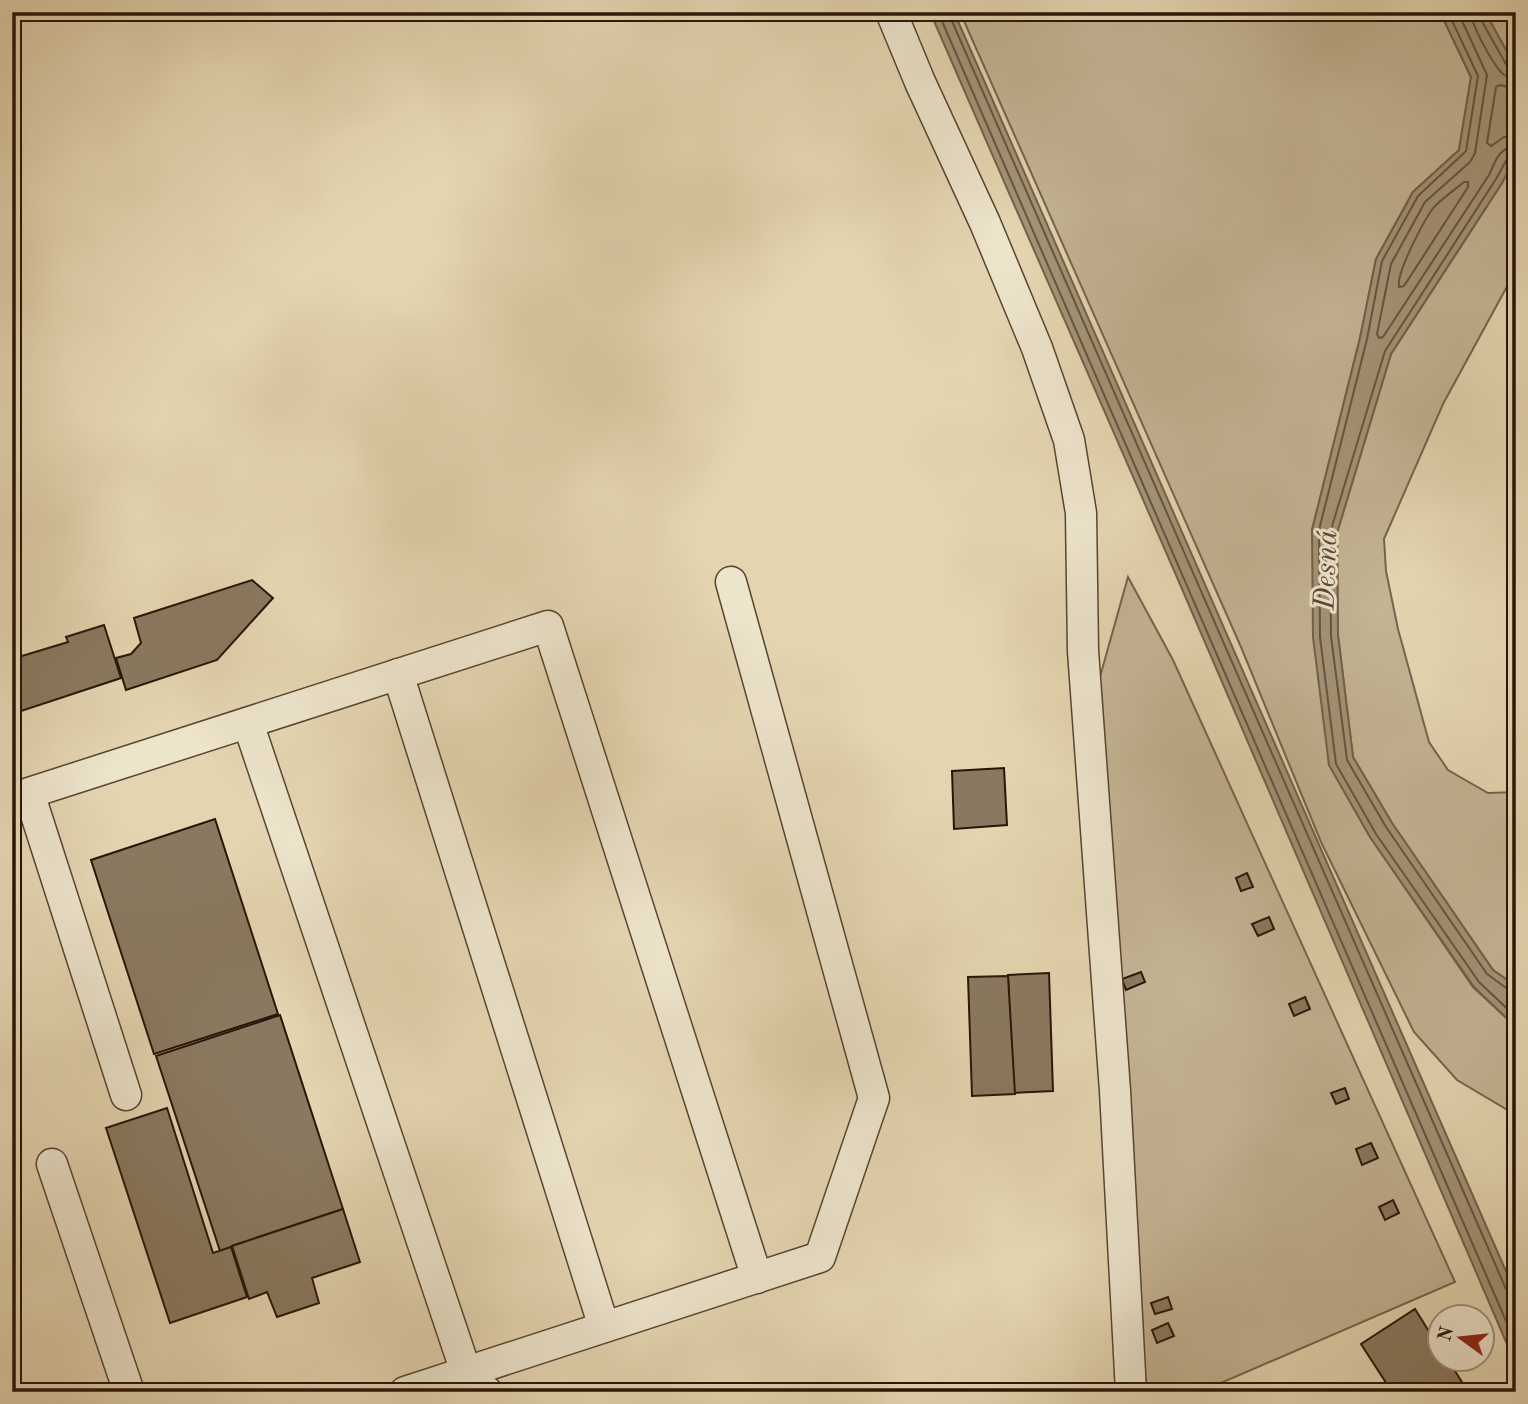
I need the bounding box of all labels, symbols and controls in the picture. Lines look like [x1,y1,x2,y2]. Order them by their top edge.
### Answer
water label: Desná [1311,529,1343,612]
north arrow [1426,1302,1496,1372]
text: N [1436,1324,1458,1344]

